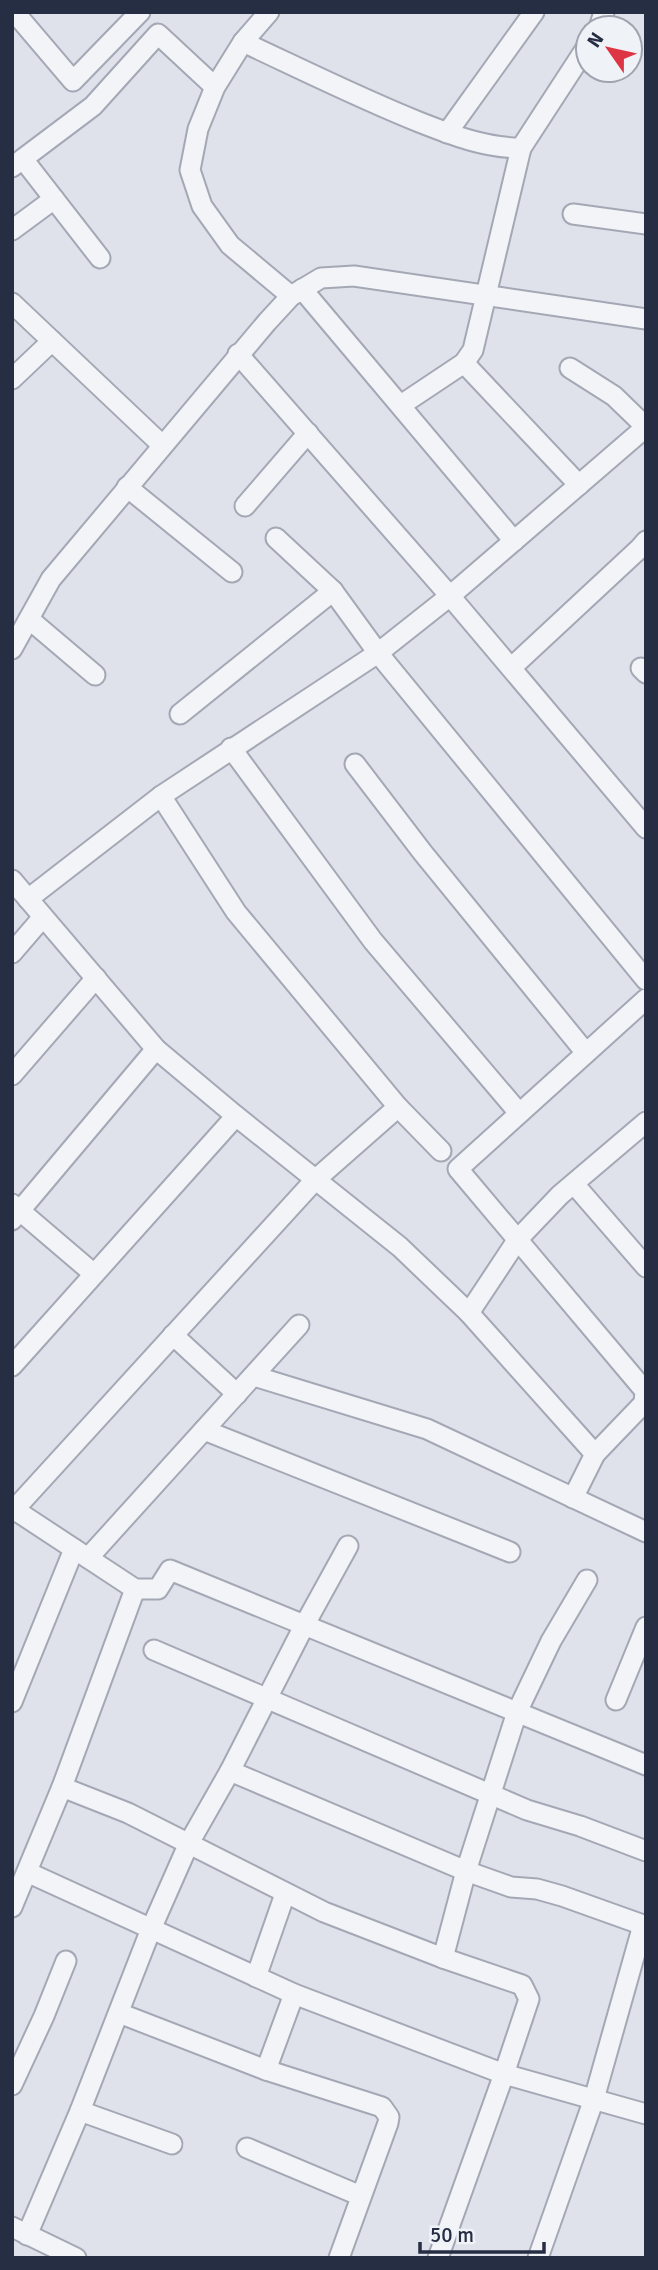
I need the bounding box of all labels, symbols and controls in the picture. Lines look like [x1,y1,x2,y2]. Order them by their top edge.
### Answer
north arrow [574,14,644,84]
text: N [582,28,609,52]
scale bar [420,2210,544,2254]
text: 50 m [430,2222,474,2248]

